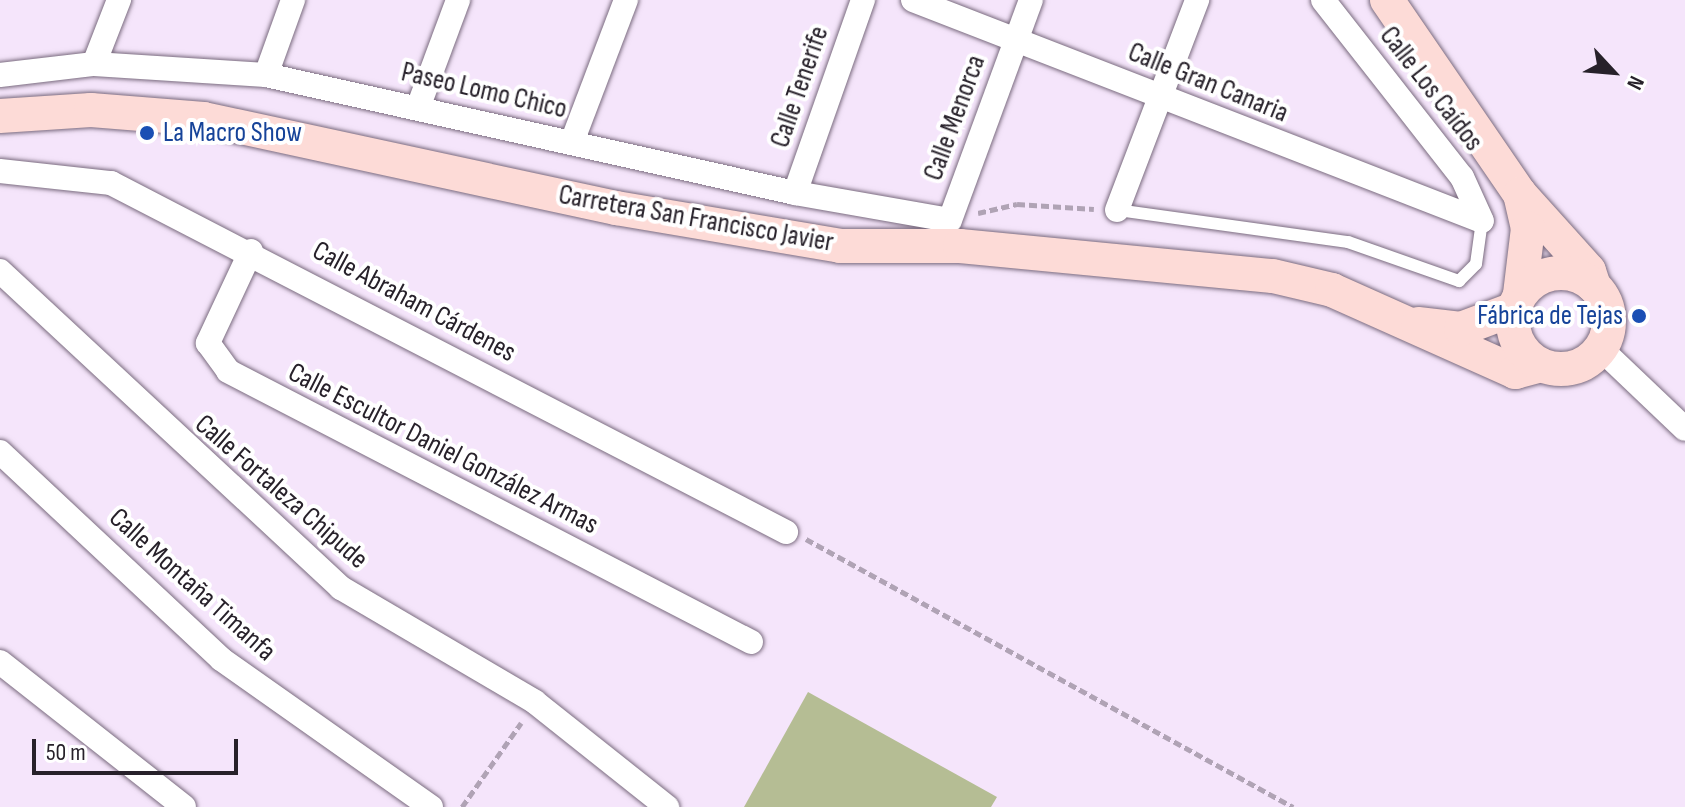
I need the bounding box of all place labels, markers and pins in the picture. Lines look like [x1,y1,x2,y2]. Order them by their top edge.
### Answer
place label: La Macro Show [163,116,302,150]
marker: La Macro Show [138,124,156,142]
place label: Fábrica de Tejas [1477,299,1623,333]
marker: Fábrica de Tejas [1630,307,1648,325]

